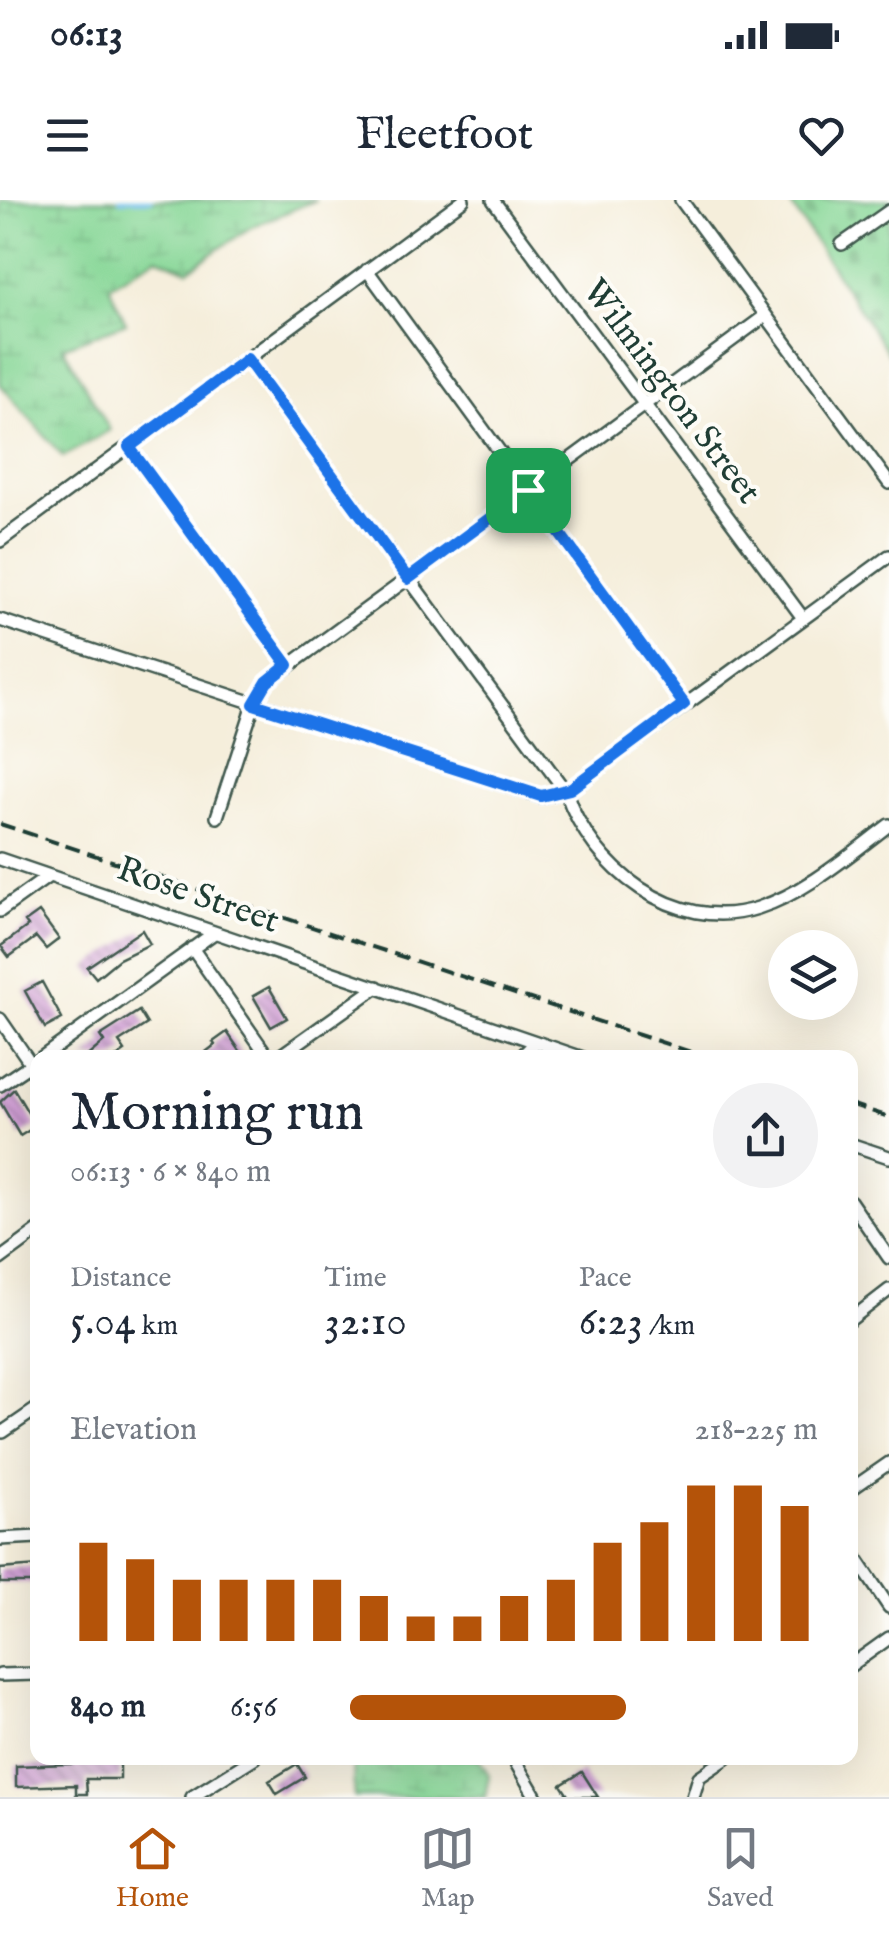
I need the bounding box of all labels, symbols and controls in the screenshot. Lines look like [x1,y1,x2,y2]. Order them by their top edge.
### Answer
text: 06:13 [50,11,123,59]
text: Fleetfoot [356,107,533,164]
icon: menu [40,108,95,163]
icon: heart [794,108,849,163]
street label: Wilmington Street [572,270,770,514]
pin [486,448,571,533]
icon: arrive [501,463,556,518]
street label: Rose Street [111,847,285,945]
map controls [768,930,858,1020]
button: layers [768,930,858,1020]
text: Morning run [70,1079,364,1149]
button: share [713,1083,818,1188]
text: 06:13 · 6 × 840 m [70,1152,271,1193]
text: Distance [70,1261,171,1296]
text: Time [324,1261,387,1296]
text: Pace [579,1261,632,1296]
text: 5.04 [70,1296,135,1349]
text: 32:10 [324,1296,407,1349]
text: 6:23 [579,1296,643,1349]
text: km [135,1309,178,1344]
text: /km [643,1309,695,1344]
text: Elevation [70,1410,197,1451]
text: 218–225 m [695,1410,818,1451]
text: 840 m [70,1687,146,1728]
text: 6:56 [230,1687,277,1728]
tab: Home [116,1821,189,1916]
tab: Map [420,1821,475,1916]
tab: Saved [707,1821,773,1916]

